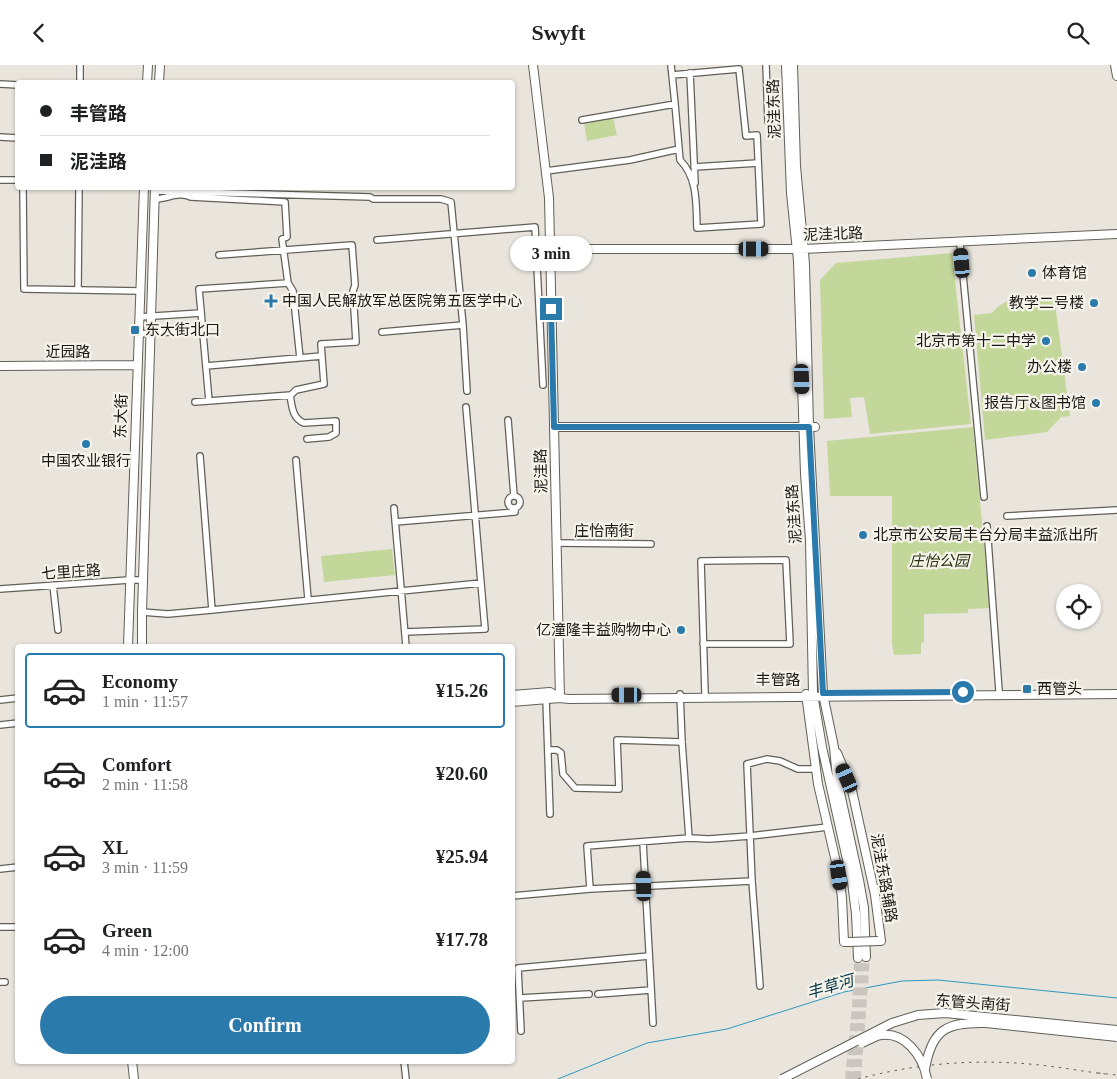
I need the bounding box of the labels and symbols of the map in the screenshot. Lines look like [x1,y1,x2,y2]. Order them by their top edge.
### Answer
street label: 泥洼东路 [765,79,783,139]
street label: 泥洼北路 [803,224,863,243]
callout: 3 min [510,237,592,271]
car [739,242,769,257]
car [953,247,970,279]
place label: 体育馆 [1042,265,1087,281]
marker: 体育馆 [1026,267,1038,279]
place label: 中国人民解放军总医院第五医学中心 [282,293,522,309]
marker: 中国人民解放军总医院第五医学中心 [264,294,278,308]
place label: 教学二号楼 [1009,295,1084,311]
marker: 教学二号楼 [1088,297,1100,309]
route end [540,298,562,320]
place label: 东大街北口 [145,321,220,338]
marker: 东大街北口 [129,324,141,336]
place label: 北京市第十二中学 [916,332,1036,349]
marker: 北京市第十二中学 [1040,335,1052,347]
street label: 近园路 [45,344,91,360]
place label: 办公楼 [1027,359,1072,375]
marker: 办公楼 [1076,361,1088,373]
car [793,364,810,394]
street label: 东大街 [112,393,130,439]
place label: 报告厅&图书馆 [984,395,1086,411]
marker: 报告厅&图书馆 [1090,397,1102,409]
marker: 中国农业银行 [80,438,92,450]
street label: 泥洼路 [533,448,549,494]
place label: 中国农业银行 [41,453,131,469]
street label: 泥洼东路 [784,484,804,544]
street label: 庄怡南街 [574,522,634,539]
place label: 北京市公安局丰台分局丰益派出所 [873,526,1098,543]
marker: 北京市公安局丰台分局丰益派出所 [857,529,869,541]
park label: 庄怡公园 [909,553,971,569]
street label: 七里庄路 [41,562,101,582]
place label: 亿潼隆丰益购物中心 [536,622,671,638]
marker: 亿潼隆丰益购物中心 [675,624,687,636]
street label: 丰管路 [755,672,801,688]
route start [952,681,974,703]
place label: 西管头 [1037,681,1082,697]
marker: 西管头 [1021,683,1033,695]
car [612,688,642,703]
car [834,761,859,795]
street label: 泥洼东路辅路 [868,832,900,924]
car [829,859,848,891]
car [635,871,652,901]
water label: 丰草河 [805,971,858,1001]
street label: 东管头南街 [935,992,1011,1014]

